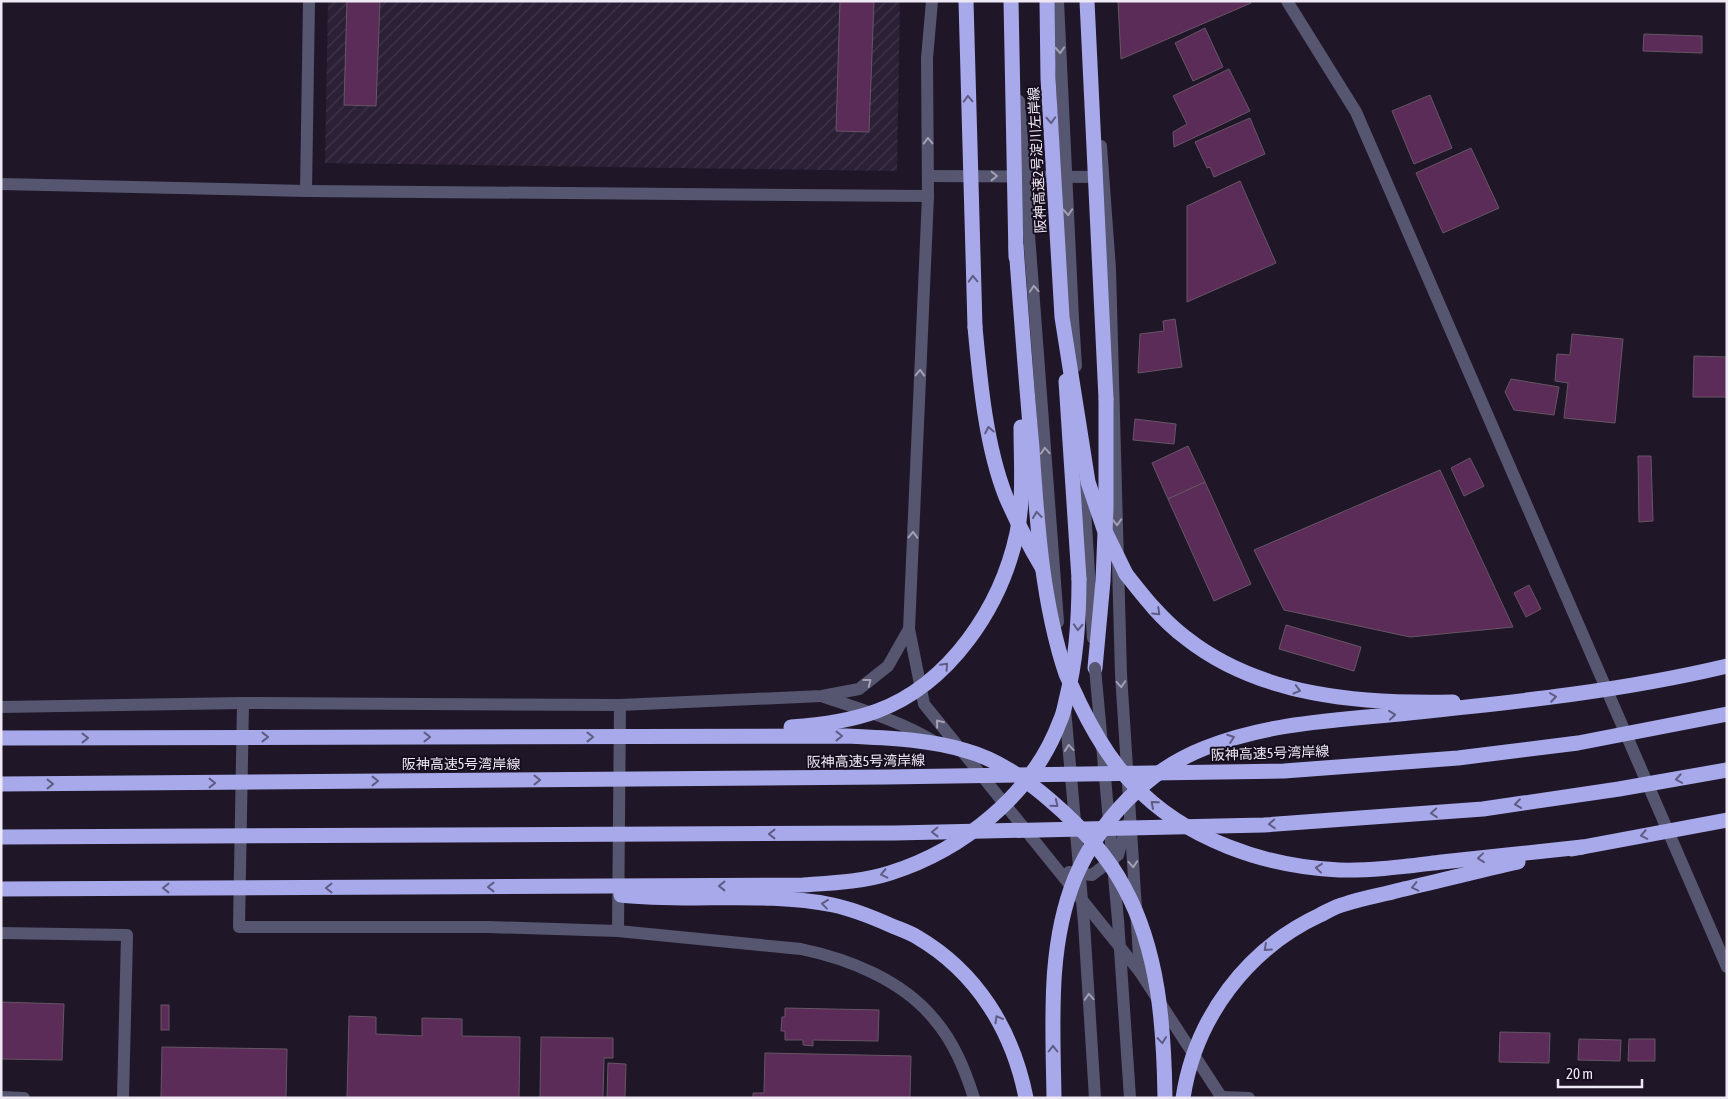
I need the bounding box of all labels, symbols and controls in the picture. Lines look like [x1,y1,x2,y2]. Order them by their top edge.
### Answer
one-way arrow [1055,46,1065,54]
street label: 阪神高速2号淀川左岸線 [1025,86,1049,234]
one-way arrow [963,95,974,103]
one-way arrow [1045,116,1056,124]
one-way arrow [923,136,933,144]
one-way arrow [990,171,998,181]
one-way arrow [1062,209,1073,217]
one-way arrow [968,274,979,282]
one-way arrow [1028,285,1039,293]
one-way arrow [915,369,926,377]
one-way arrow [984,426,994,435]
one-way arrow [1040,447,1051,455]
one-way arrow [1032,511,1043,519]
one-way arrow [1111,518,1122,526]
one-way arrow [908,531,919,539]
one-way arrow [1151,606,1160,615]
one-way arrow [1073,624,1084,632]
one-way arrow [939,662,948,671]
one-way arrow [862,679,871,688]
one-way arrow [1116,680,1127,688]
one-way arrow [1293,684,1301,694]
one-way arrow [1549,692,1557,702]
one-way arrow [1388,710,1396,721]
one-way arrow [937,720,945,729]
one-way arrow [836,731,843,741]
one-way arrow [262,732,269,742]
one-way arrow [424,732,432,742]
one-way arrow [586,732,594,742]
one-way arrow [82,733,89,743]
one-way arrow [1226,734,1235,744]
one-way arrow [1064,743,1075,751]
street label: 阪神高速5号湾岸線 [1210,743,1330,763]
street label: 阪神高速5号湾岸線 [807,752,925,770]
street label: 阪神高速5号湾岸線 [402,756,520,772]
one-way arrow [1674,773,1683,783]
one-way arrow [534,775,542,785]
one-way arrow [372,776,379,786]
one-way arrow [209,777,217,788]
one-way arrow [46,779,54,789]
one-way arrow [1049,798,1058,807]
one-way arrow [1514,799,1523,809]
one-way arrow [1151,800,1160,809]
one-way arrow [1430,807,1438,818]
one-way arrow [1268,819,1276,830]
one-way arrow [930,827,938,838]
one-way arrow [768,829,776,839]
one-way arrow [1640,829,1649,840]
one-way arrow [1477,852,1485,863]
one-way arrow [1127,860,1138,868]
one-way arrow [1315,863,1323,874]
one-way arrow [880,868,889,879]
one-way arrow [718,881,726,891]
one-way arrow [1411,881,1420,892]
one-way arrow [325,882,333,893]
one-way arrow [487,882,495,892]
one-way arrow [162,883,170,893]
one-way arrow [821,899,829,910]
one-way arrow [1264,942,1273,951]
one-way arrow [1083,992,1094,1000]
one-way arrow [995,1016,1005,1025]
one-way arrow [1156,1036,1167,1044]
one-way arrow [1048,1045,1058,1052]
scale bar [1558,1056,1642,1088]
text: 20 m [1566,1065,1593,1082]

